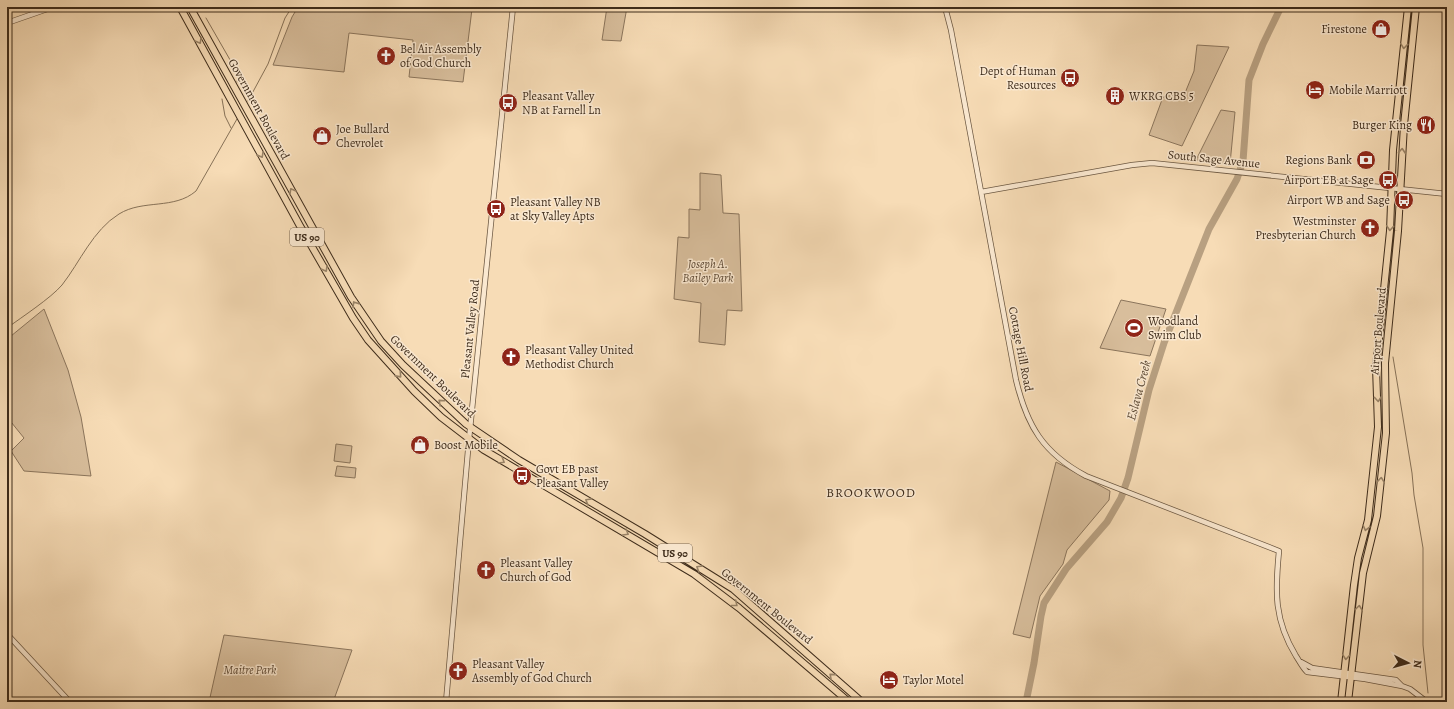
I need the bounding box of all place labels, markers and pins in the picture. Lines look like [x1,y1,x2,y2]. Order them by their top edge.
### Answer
shop icon: Firestone [1370,18,1392,40]
place label: Firestone [1321,21,1367,37]
place label: Bel Air Assembly of God Church [400,41,482,71]
church icon: Bel Air Assembly of God Church [375,45,397,67]
place label: Dept of Human Resources [980,63,1056,93]
bus stop icon: Dept of Human Resources [1059,67,1081,89]
hotel icon: Mobile Marriott [1304,79,1326,101]
place label: Mobile Marriott [1329,82,1407,98]
building icon: WKRG CBS 5 [1104,85,1126,107]
place label: Pleasant Valley NB at Farnell Ln [522,88,601,118]
place label: WKRG CBS 5 [1128,88,1194,104]
bus stop icon: Pleasant Valley NB at Farnell Ln [497,92,519,114]
restaurant icon: Burger King [1415,114,1437,136]
place label: Burger King [1352,117,1412,133]
place label: Joe Bullard Chevrolet [336,121,390,151]
shop icon: Joe Bullard Chevrolet [311,125,333,147]
bank icon: Regions Bank [1355,149,1377,171]
place label: Regions Bank [1285,152,1352,168]
bus stop icon: Airport EB at Sage [1377,169,1399,191]
place label: Airport EB at Sage [1283,172,1374,188]
bus stop icon: Airport WB and Sage [1393,189,1415,211]
place label: Airport WB and Sage [1286,192,1390,208]
place label: Pleasant Valley NB at Sky Valley Apts [510,194,601,224]
bus stop icon: Pleasant Valley NB at Sky Valley Apts [485,198,507,220]
place label: Westminster Presbyterian Church [1255,213,1357,243]
church icon: Westminster Presbyterian Church [1359,217,1381,239]
place label: Woodland Swim Club [1147,313,1201,343]
sports icon: Woodland Swim Club [1123,317,1145,339]
place label: Pleasant Valley United Methodist Church [525,342,634,372]
church icon: Pleasant Valley United Methodist Church [500,346,522,368]
shop icon: Boost Mobile [409,434,431,456]
place label: Boost Mobile [434,437,498,453]
place label: Govt EB past Pleasant Valley [536,461,609,491]
bus stop icon: Govt EB past Pleasant Valley [511,465,533,487]
place label: Pleasant Valley Church of God [500,555,573,585]
church icon: Pleasant Valley Church of God [475,559,497,581]
place label: Pleasant Valley Assembly of God Church [471,656,593,686]
church icon: Pleasant Valley Assembly of God Church [447,660,469,682]
hotel icon: Taylor Motel [878,669,900,691]
place label: Taylor Motel [903,672,964,688]

